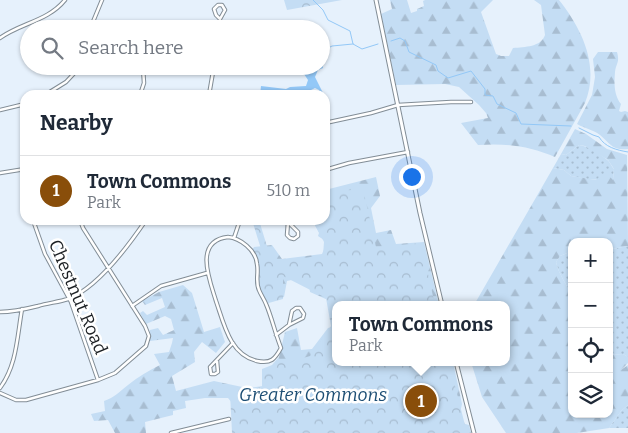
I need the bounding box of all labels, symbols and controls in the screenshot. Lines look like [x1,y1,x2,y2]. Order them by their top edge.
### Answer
search box [20,20,330,75]
icon: search [38,34,66,62]
text: Search here [78,36,183,59]
text: Nearby [40,110,113,136]
your location [399,164,425,190]
text: Town Commons [87,170,231,193]
text: 1 [53,181,59,200]
text: 510 m [266,181,310,200]
text: Park [87,193,121,212]
street label: Chestnut Road [44,236,112,358]
map controls [568,238,613,418]
button: + [568,238,613,283]
button: − [568,283,613,328]
popup [332,301,510,366]
text: Town Commons [349,313,493,336]
button: locate [568,328,613,373]
text: Park [349,336,383,355]
button: layers [568,373,613,418]
pin: 1 [405,382,437,420]
park label: Greater Commons [239,384,387,406]

